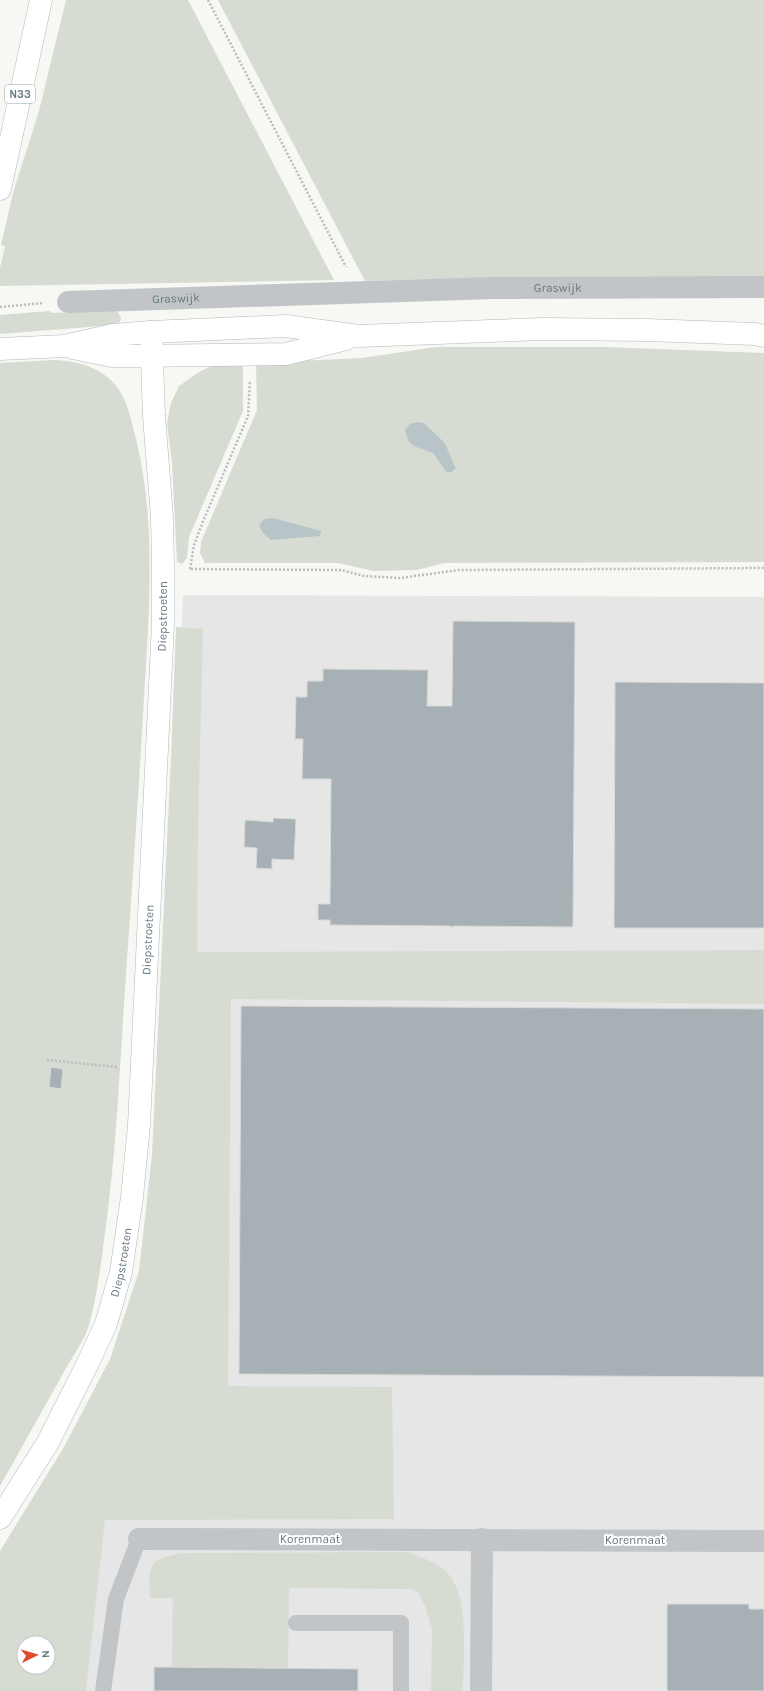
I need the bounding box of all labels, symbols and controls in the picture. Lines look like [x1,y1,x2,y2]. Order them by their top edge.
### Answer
road number: N33 [5,85,35,103]
street label: Graswijk [534,281,582,295]
street label: Graswijk [152,291,200,306]
street label: Diepstroeten [155,581,170,652]
street label: Diepstroeten [139,904,157,975]
street label: Diepstroeten [107,1227,134,1299]
street label: Korenmaat [280,1532,341,1546]
street label: Korenmaat [605,1533,666,1547]
north arrow [16,1635,56,1675]
text: N [39,1650,52,1659]

